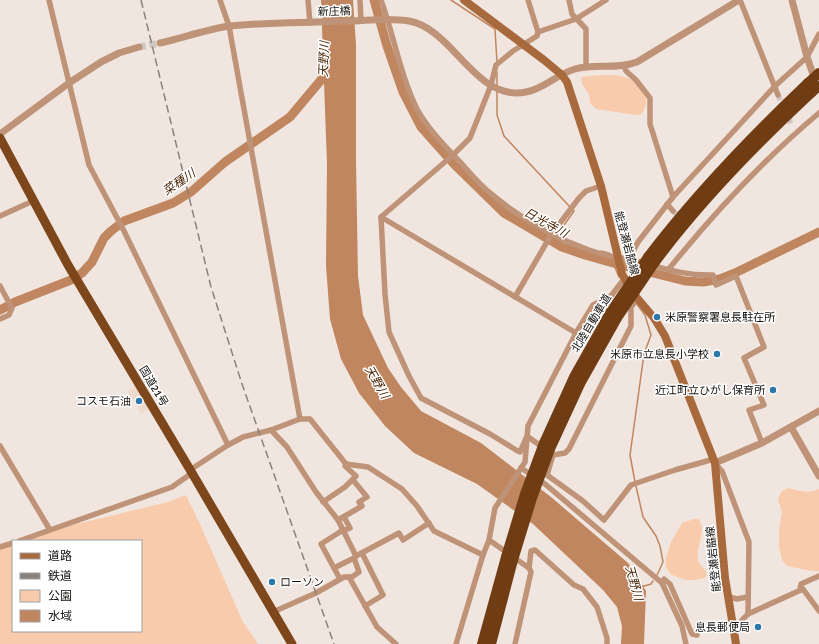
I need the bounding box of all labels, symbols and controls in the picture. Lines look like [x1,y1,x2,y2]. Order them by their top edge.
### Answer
street label: 新庄橋 [317,4,351,19]
water label: 天野川 [316,39,333,77]
water label: 菜種川 [160,165,200,199]
water label: 日光寺川 [521,205,572,243]
street label: 能登瀬岩脇線 [612,210,641,277]
street label: 北陸自動車道 [569,292,614,355]
place label: 米原警察署息長駐在所 [665,311,776,324]
marker: 米原警察署息長駐在所 [652,312,662,322]
place label: 米原市立息長小学校 [610,348,709,361]
marker: 米原市立息長小学校 [712,349,722,359]
water label: 天野川 [361,363,393,403]
street label: 国道21号 [136,364,171,409]
place label: 近江町立ひがし保育所 [655,384,766,397]
marker: 近江町立ひがし保育所 [768,385,778,395]
place label: コスモ石油 [76,395,131,408]
marker: コスモ石油 [134,396,144,406]
street label: 能登瀬岩脇線 [704,525,723,592]
legend [12,540,142,632]
text: 道路 [48,549,72,564]
water label: 天野川 [621,564,646,604]
text: 鉄道 [48,569,72,584]
place label: ローソン [280,576,324,589]
marker: ローソン [267,577,277,587]
text: 公園 [48,589,72,604]
text: 水域 [48,609,72,624]
place label: 息長郵便局 [695,621,750,634]
marker: 息長郵便局 [753,622,763,632]

